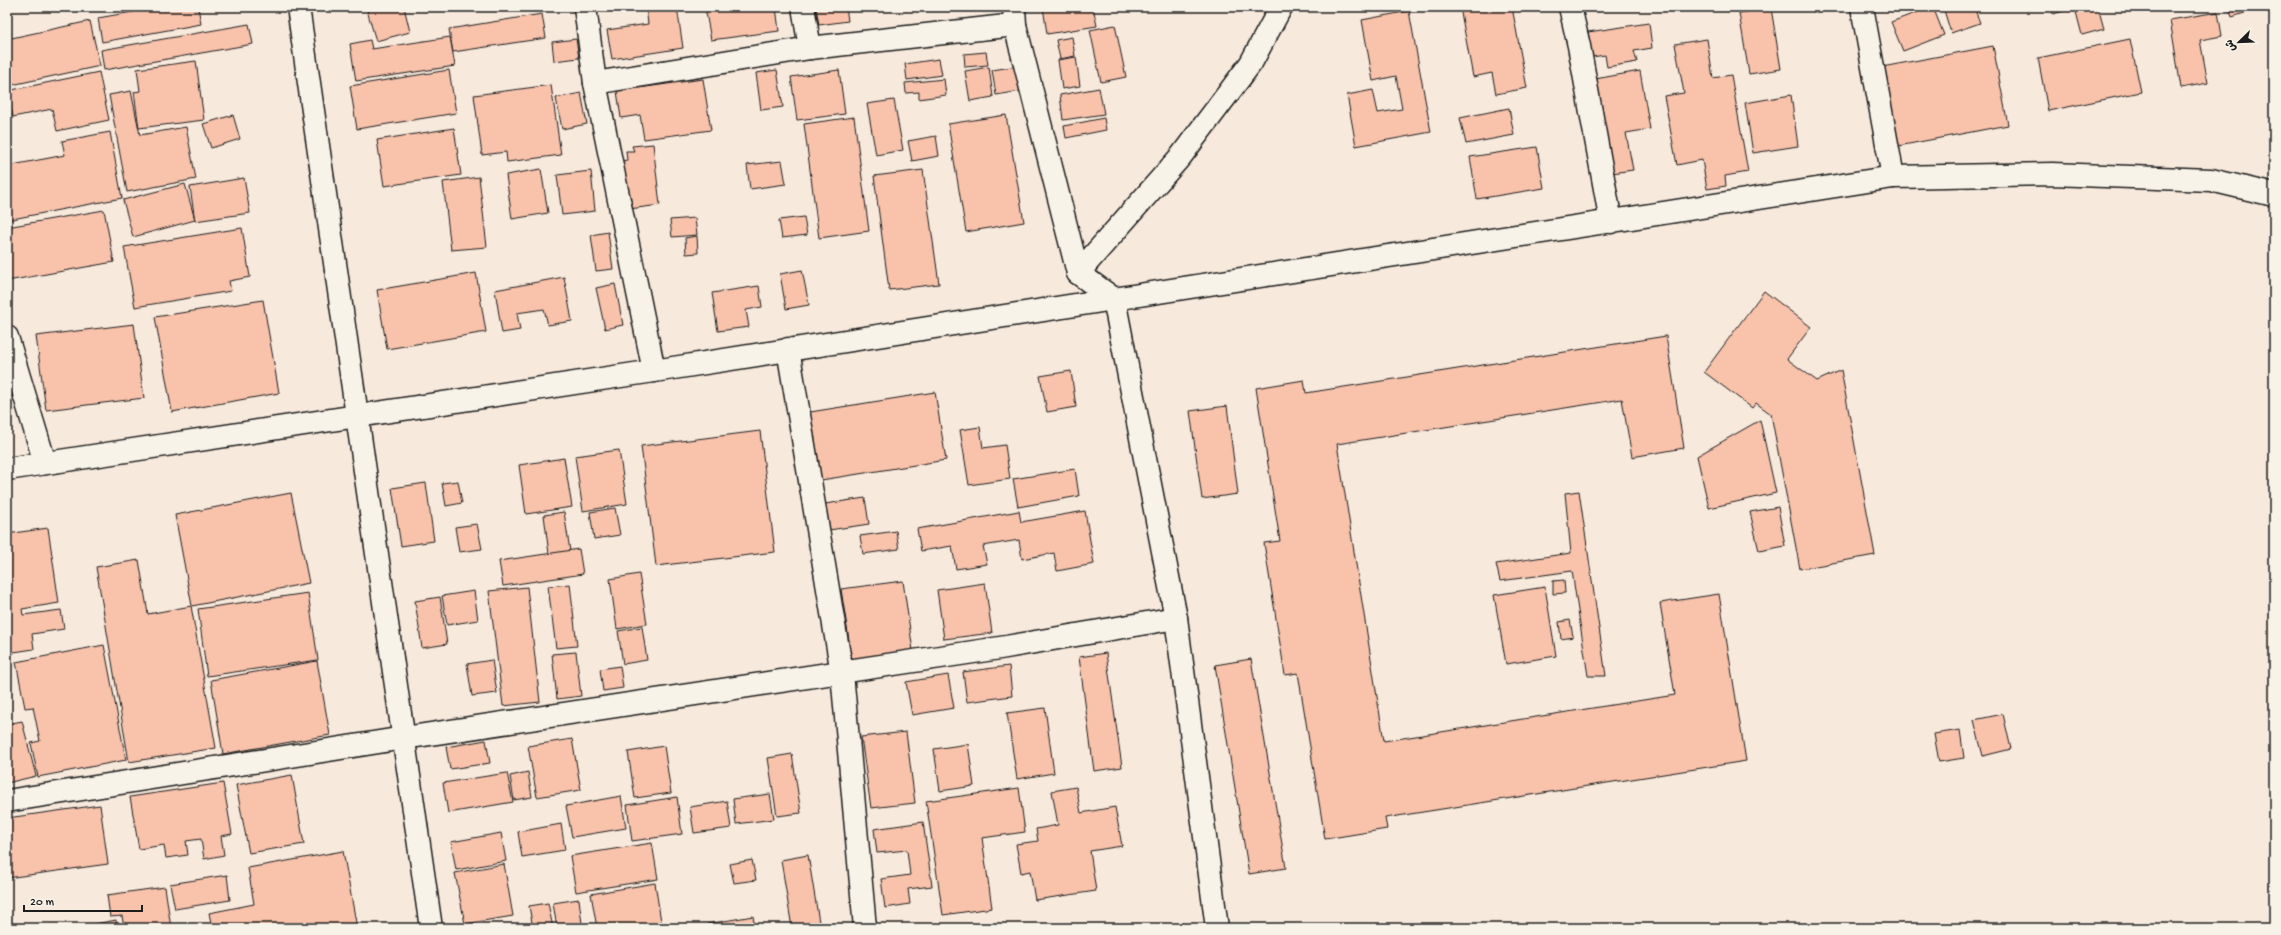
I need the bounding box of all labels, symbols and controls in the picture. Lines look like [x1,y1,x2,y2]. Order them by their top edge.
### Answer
north arrow [2219,22,2259,62]
text: ش [2224,37,2240,53]
scale bar [24,887,142,913]
text: 20 m [30,896,55,910]

